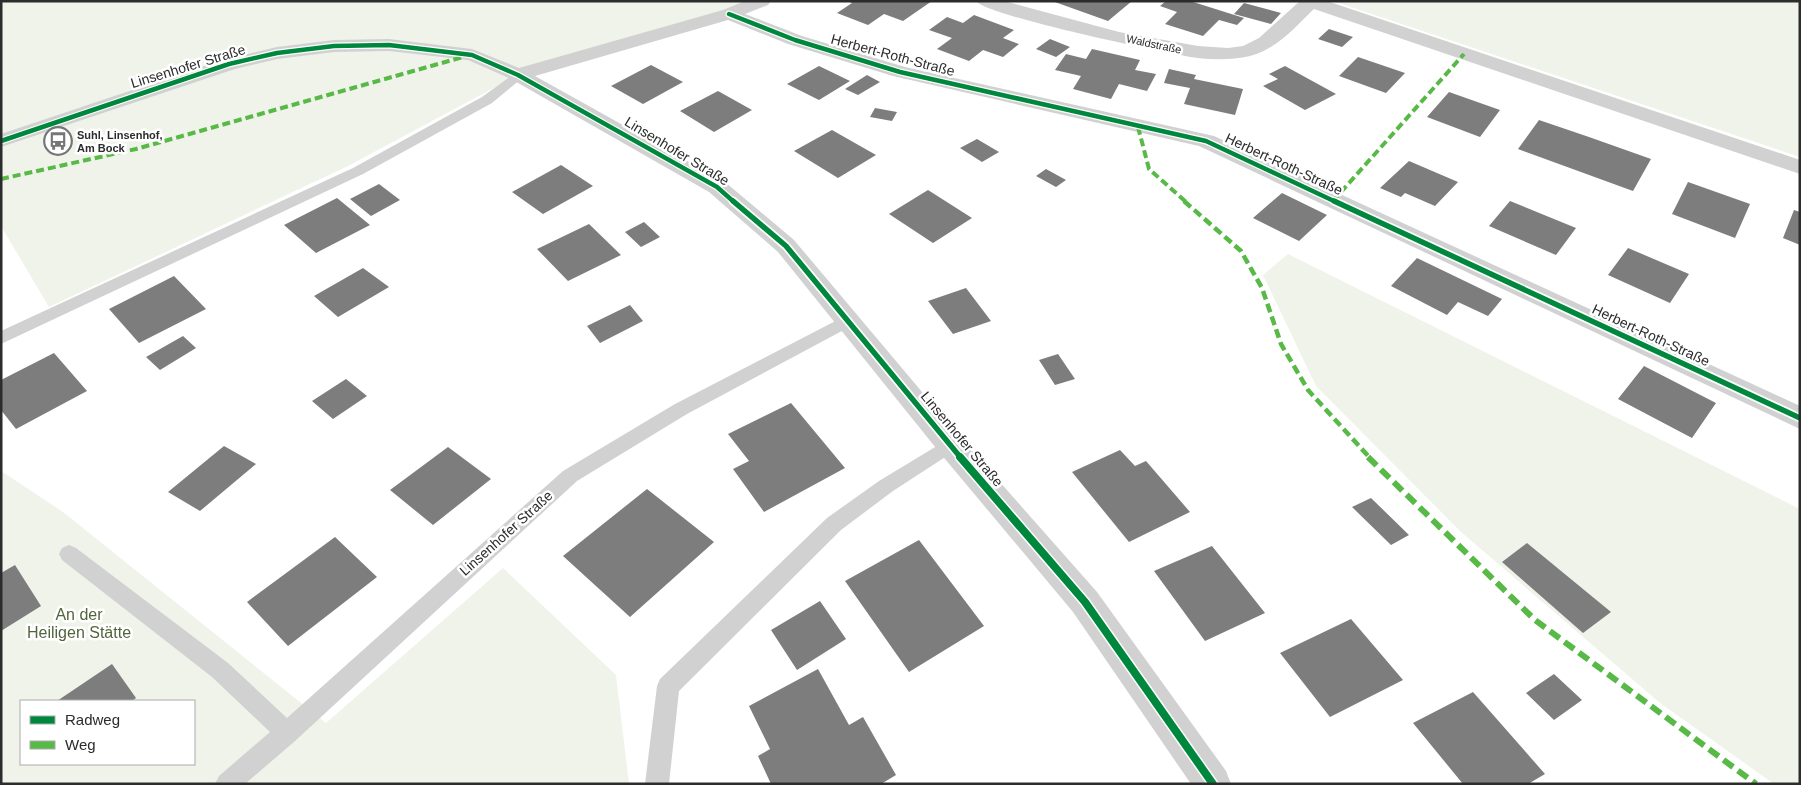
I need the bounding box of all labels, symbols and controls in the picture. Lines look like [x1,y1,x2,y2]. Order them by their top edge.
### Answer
street label: Herbert-Roth-Straße [829,31,957,79]
street label: Waldstraße [1125,32,1183,56]
street label: Linsenhofer Straße [129,41,247,91]
street label: Linsenhofer Straße [622,113,732,189]
bus stop icon: Suhl, Linsenhof, Am Bock [43,126,73,156]
place label: Suhl, Linsenhof, Am Bock [77,129,163,154]
street label: Herbert-Roth-Straße [1223,130,1345,198]
street label: Herbert-Roth-Straße [1590,301,1712,369]
street label: Linsenhofer Straße [918,388,1007,490]
street label: Linsenhofer Straße [456,487,556,579]
park label: An der Heiligen Stätte [27,606,131,641]
legend [20,700,195,765]
text: Radweg [65,711,120,728]
text: Weg [65,736,96,753]

